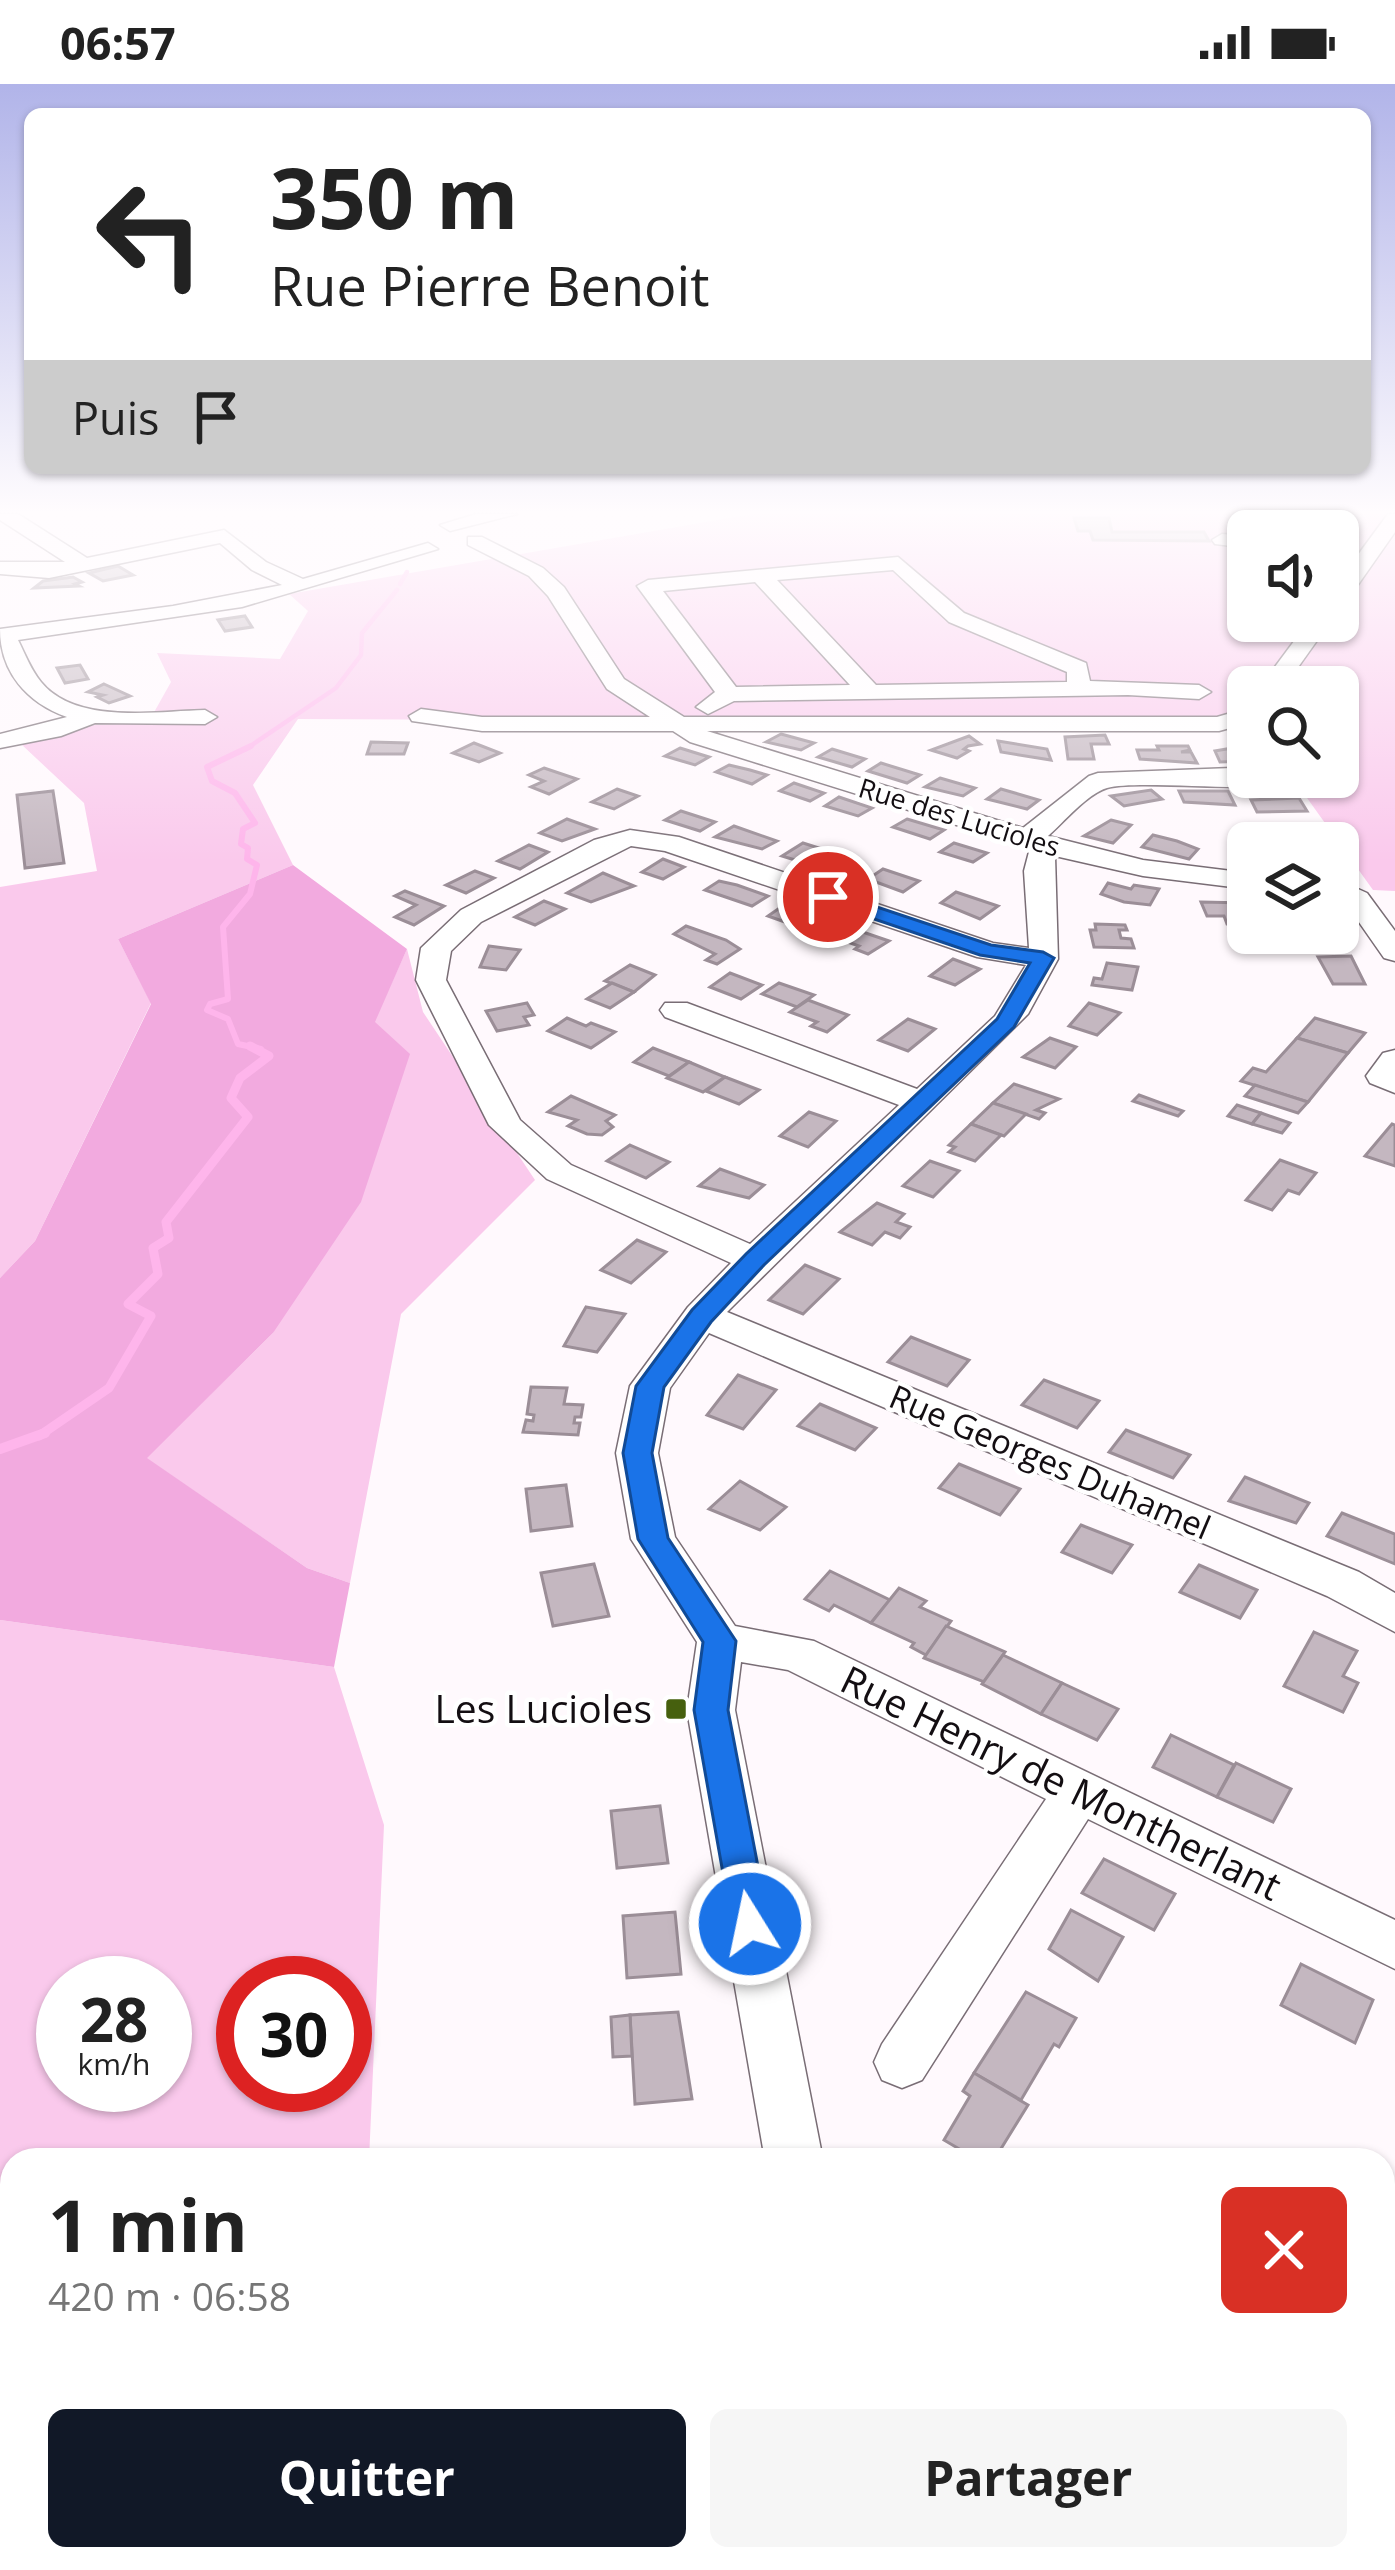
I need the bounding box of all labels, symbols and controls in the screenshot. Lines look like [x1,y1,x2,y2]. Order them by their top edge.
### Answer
text: 06:57 [60,12,176,73]
text: 350 m [270,139,518,254]
icon: left [72,156,228,312]
text: Rue Pierre Benoit [270,248,709,322]
icon: arrive [183,384,249,450]
text: Puis [72,387,159,448]
map controls [1227,510,1359,954]
button: sound [1227,510,1359,642]
button: search [1227,666,1359,798]
street label: Rue des Lucioles [854,768,1065,865]
button: layers [1227,822,1359,954]
pin [777,846,879,948]
icon: arrive [795,864,861,930]
street label: Rue Georges Duhamel [883,1374,1218,1550]
street label: Rue Henry de Montherlant [833,1652,1291,1911]
place label: Les Lucioles [434,1681,652,1734]
marker: Les Lucioles [663,1696,689,1722]
position arrow [687,1861,813,1987]
speed limit sign: 30 [216,1956,372,2112]
text: 28 [80,1978,148,2060]
text: km/h [78,2043,150,2084]
text: 1 min [48,2175,248,2273]
button: close [1221,2187,1347,2313]
text: 420 m · 06:58 [48,2269,291,2322]
button: Quitter [48,2409,686,2547]
button: Partager [710,2409,1347,2547]

